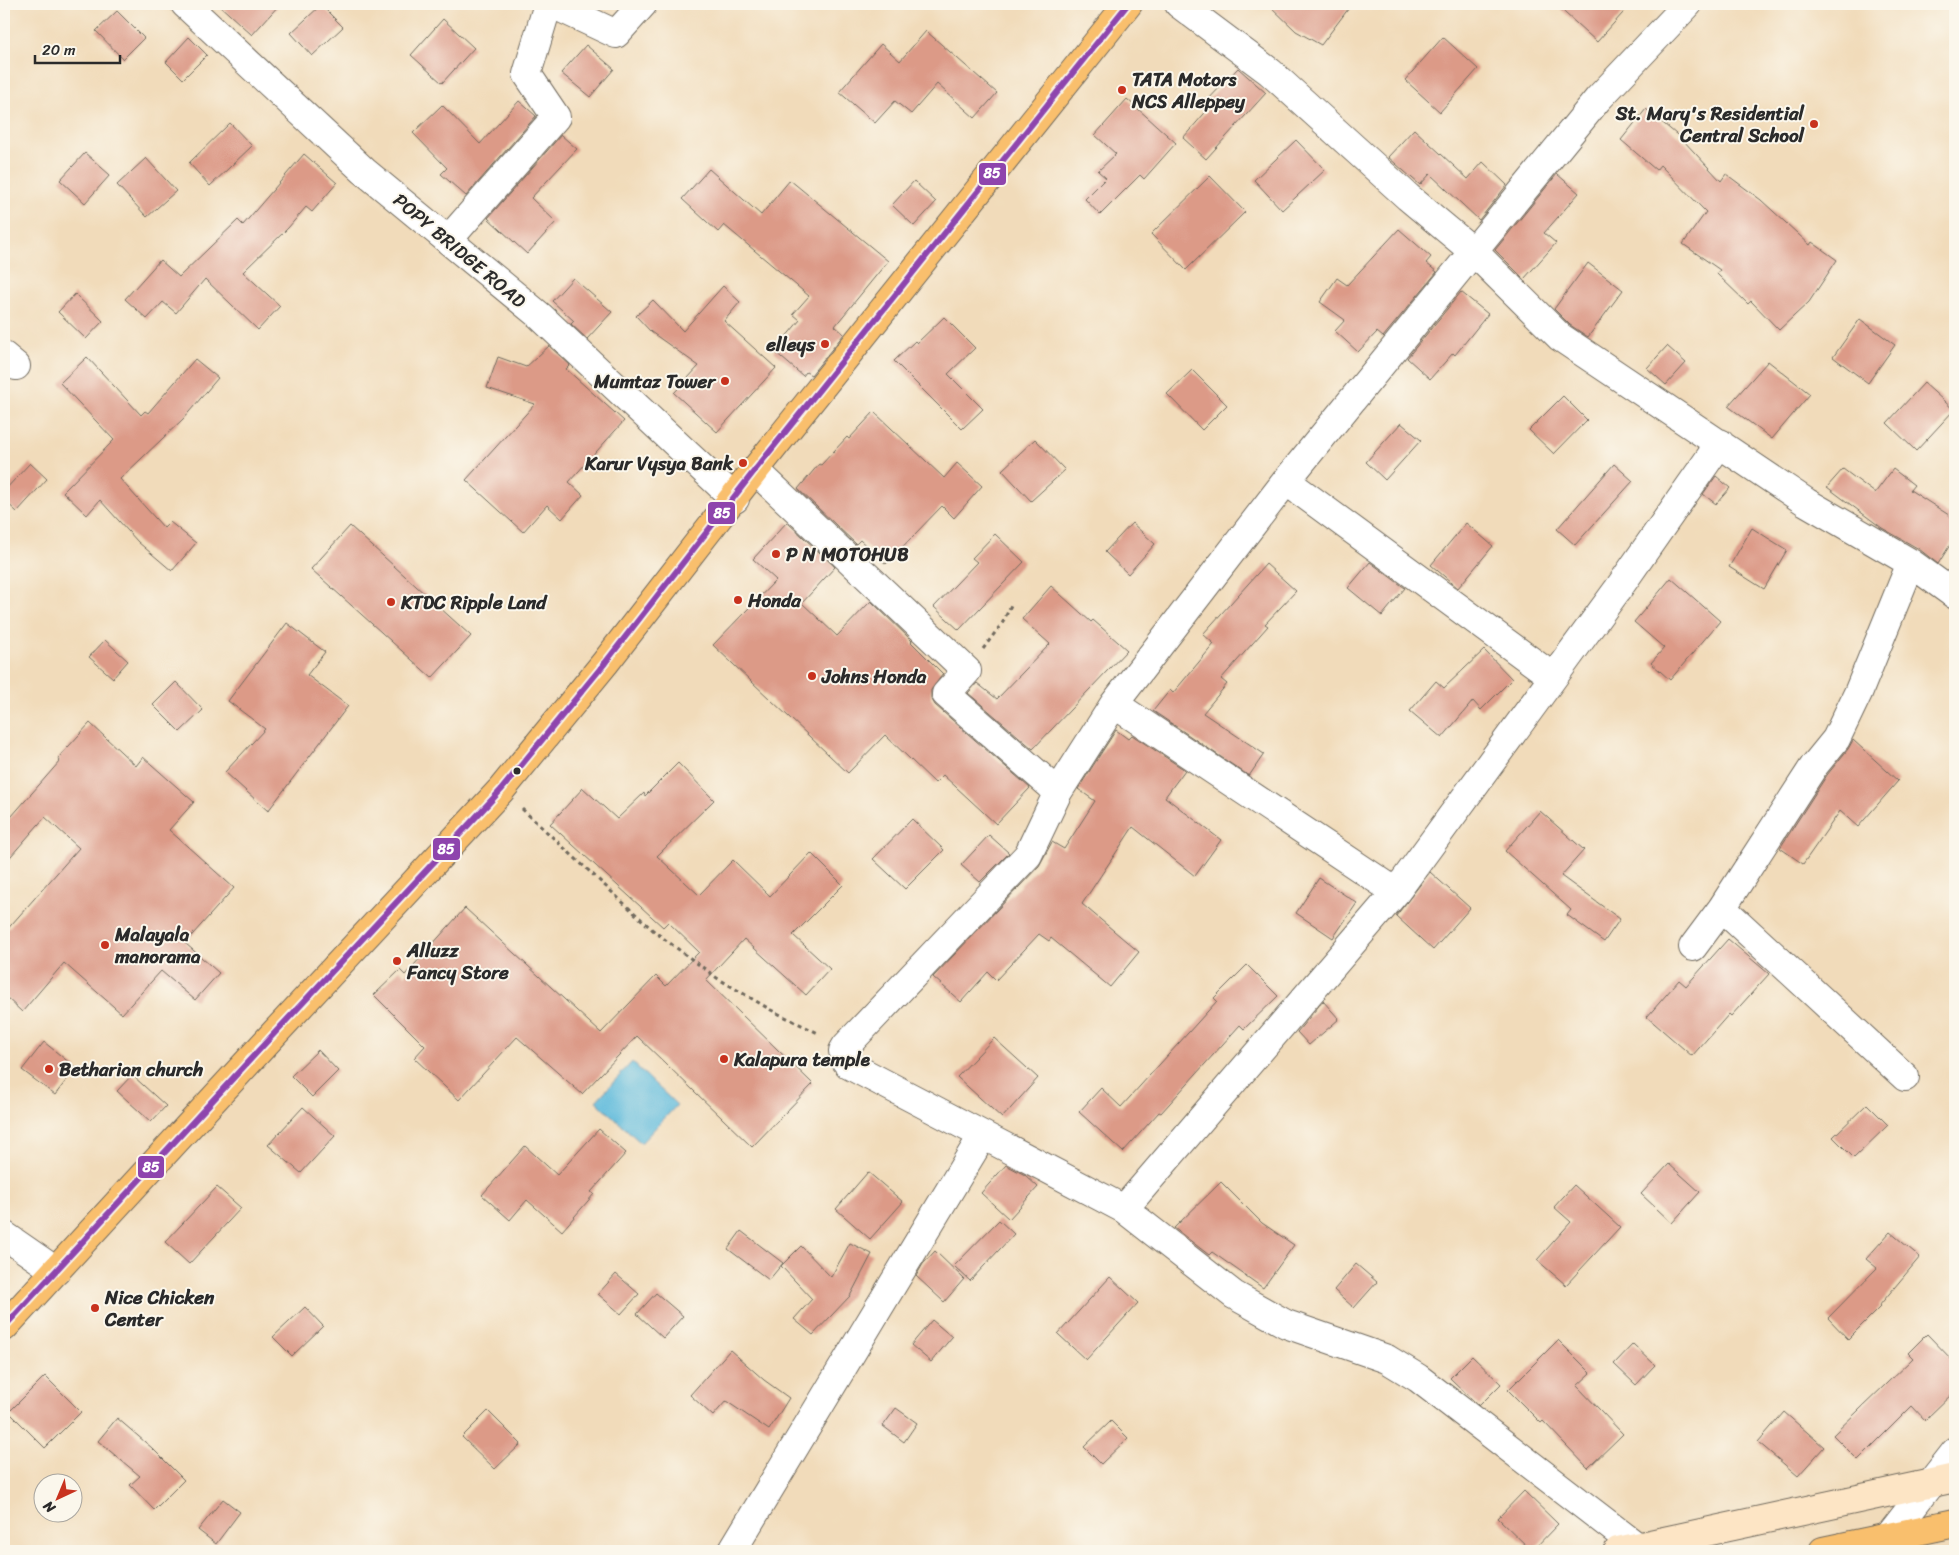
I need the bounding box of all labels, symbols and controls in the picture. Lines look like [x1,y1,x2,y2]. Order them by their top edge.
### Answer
scale bar [35,32,120,64]
text: 20 m [42,37,76,63]
place label: TATA Motors NCS Alleppey [1131,63,1246,118]
marker: TATA Motors NCS Alleppey [1116,84,1128,96]
place label: St. Mary's Residential Central School [1615,97,1806,152]
marker: St. Mary's Residential Central School [1808,118,1820,130]
text: 85 [983,161,1001,186]
line badge: 85 [978,162,1007,186]
street label: POPY BRIDGE ROAD [385,184,534,317]
place label: elleys [765,328,816,361]
marker: elleys [819,338,831,350]
place label: Mumtaz Tower [593,365,717,398]
marker: Mumtaz Tower [719,375,731,387]
place label: Karur Vysya Bank [584,447,734,480]
marker: Karur Vysya Bank [737,457,749,469]
line badge: 85 [707,501,736,525]
text: 85 [713,501,731,526]
place label: P N MOTOHUB [786,538,909,571]
marker: P N MOTOHUB [770,548,782,560]
place label: Honda [747,584,801,617]
place label: KTDC Ripple Land [400,586,548,619]
marker: Honda [732,594,744,606]
marker: KTDC Ripple Land [385,596,397,608]
place label: Johns Honda [821,660,927,693]
marker: Johns Honda [806,670,818,682]
unlabelled marker [512,766,522,776]
line badge: 85 [432,837,461,861]
text: 85 [437,837,455,862]
place label: Malayala manorama [114,918,201,973]
place label: Alluzz Fancy Store [406,934,509,989]
marker: Malayala manorama [99,939,111,951]
marker: Alluzz Fancy Store [391,955,403,967]
place label: Kalapura temple [733,1043,871,1076]
place label: Betharian church [59,1053,203,1086]
marker: Kalapura temple [718,1053,730,1065]
marker: Betharian church [43,1063,55,1075]
line badge: 85 [137,1155,165,1179]
text: 85 [142,1155,160,1180]
place label: Nice Chicken Center [104,1281,215,1336]
marker: Nice Chicken Center [89,1302,101,1314]
north arrow [32,1472,82,1522]
text: N [37,1494,62,1520]

